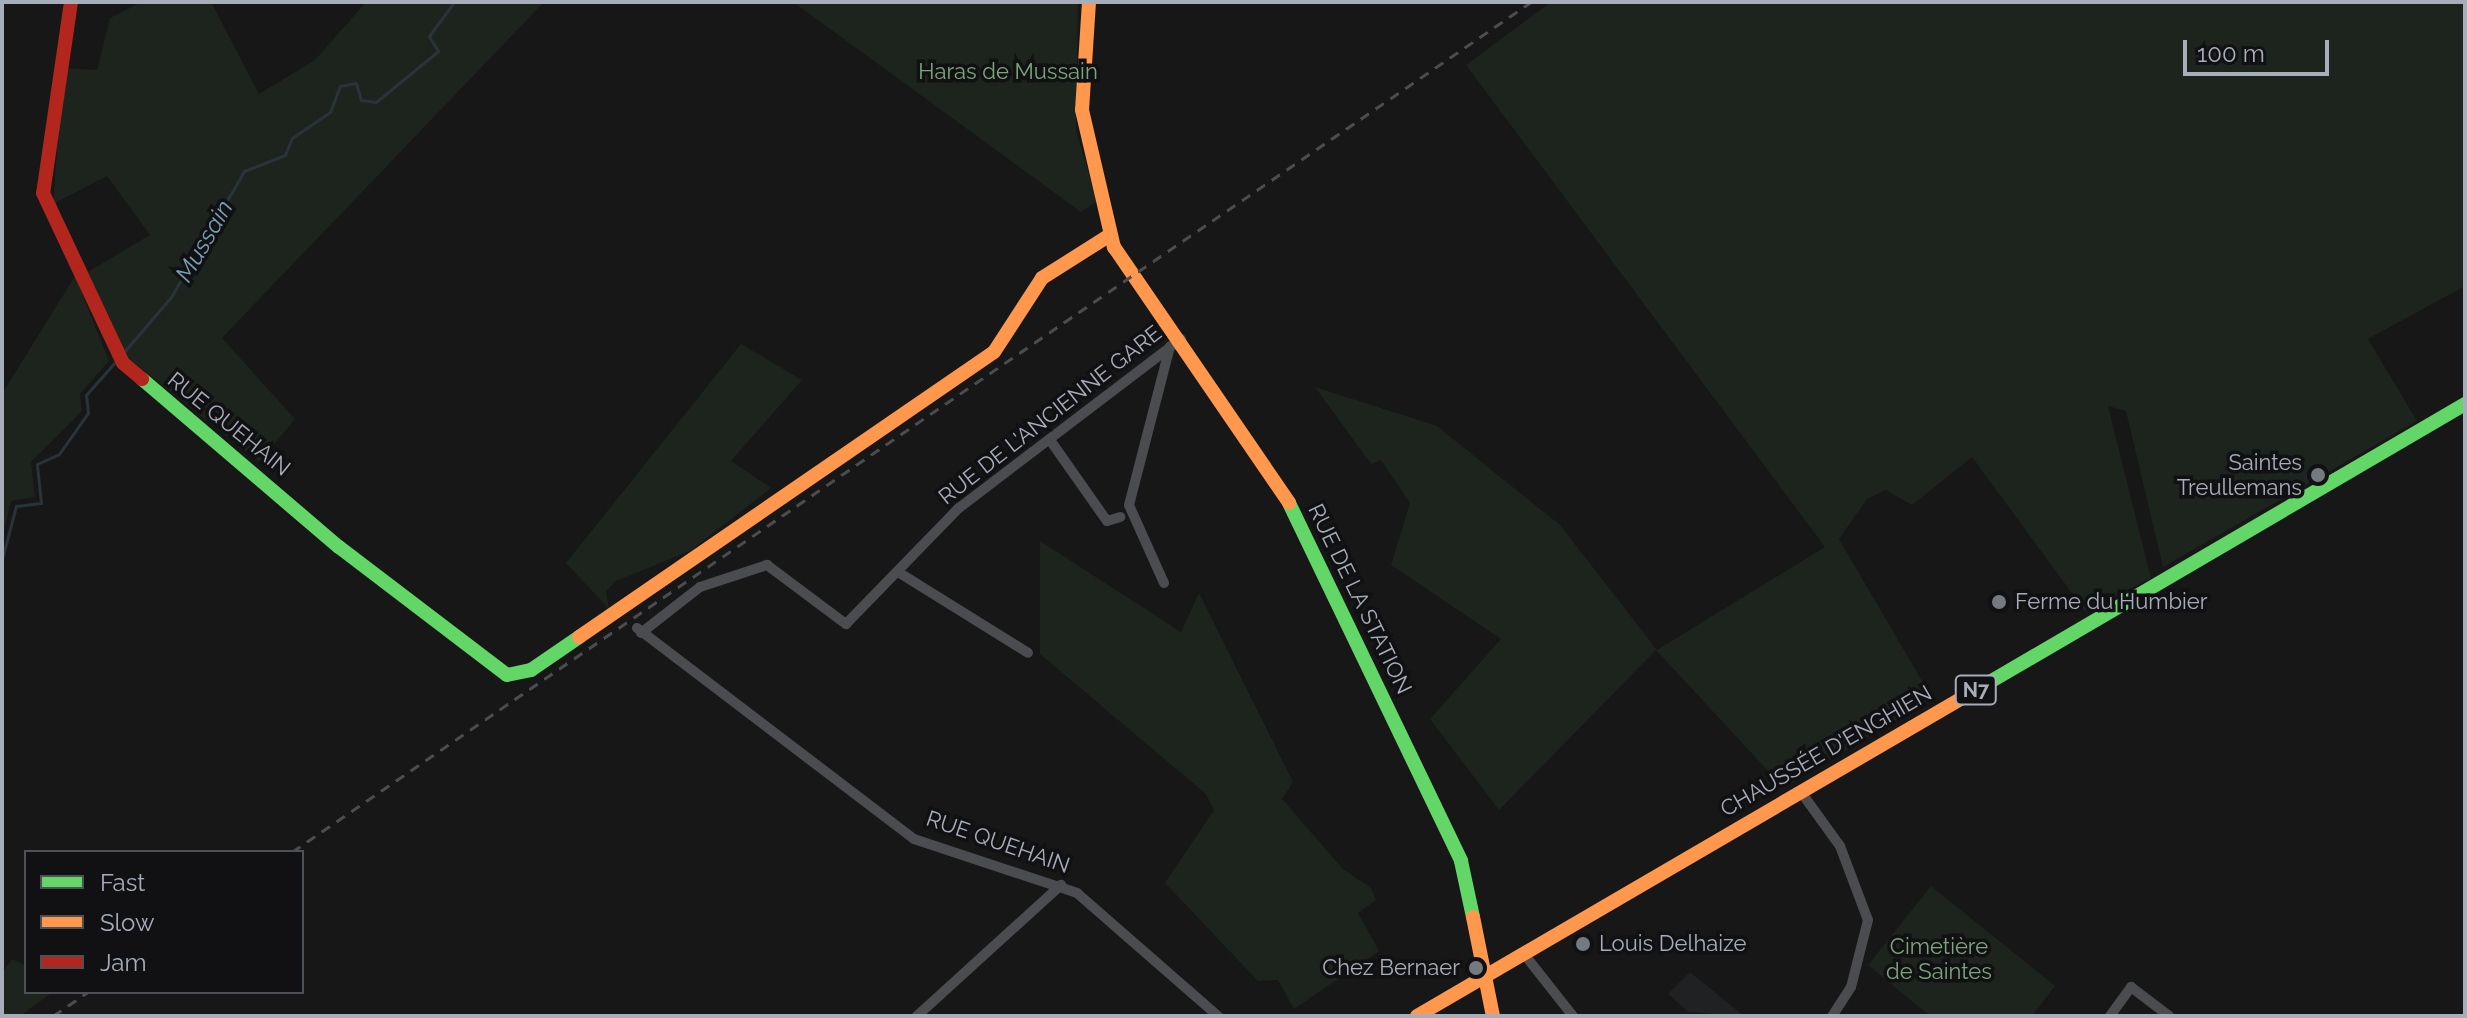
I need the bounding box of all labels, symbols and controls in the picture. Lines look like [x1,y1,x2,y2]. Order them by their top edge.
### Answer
scale bar [2187,24,2333,74]
text: 100 m [2197,39,2265,68]
park label: Haras de Mussain [918,59,1098,85]
water label: Mussain [169,195,239,287]
street label: RUE DE L'ANCIENNE GARE [933,320,1167,510]
street label: RUE QUEHAIN [162,367,296,481]
place label: Saintes Treullemans [2177,449,2302,500]
marker: Saintes Treullemans [2309,466,2327,484]
street label: RUE DE LA STATION [1302,499,1418,699]
place label: Ferme du Humbier [2015,589,2208,615]
marker: Ferme du Humbier [1990,593,2008,611]
road number: N7 [1954,674,1998,706]
street label: CHAUSSÉE D'ENGHIEN [1716,680,1936,822]
street label: RUE QUEHAIN [923,805,1073,879]
legend [24,850,304,994]
text: Fast [100,868,145,897]
text: Slow [100,908,154,937]
place label: Louis Delhaize [1599,931,1747,957]
park label: Cimetière de Saintes [1886,933,1992,984]
marker: Louis Delhaize [1574,935,1592,953]
text: Jam [100,948,146,977]
place label: Chez Bernaer [1322,955,1460,981]
marker: Chez Bernaer [1467,959,1485,977]

